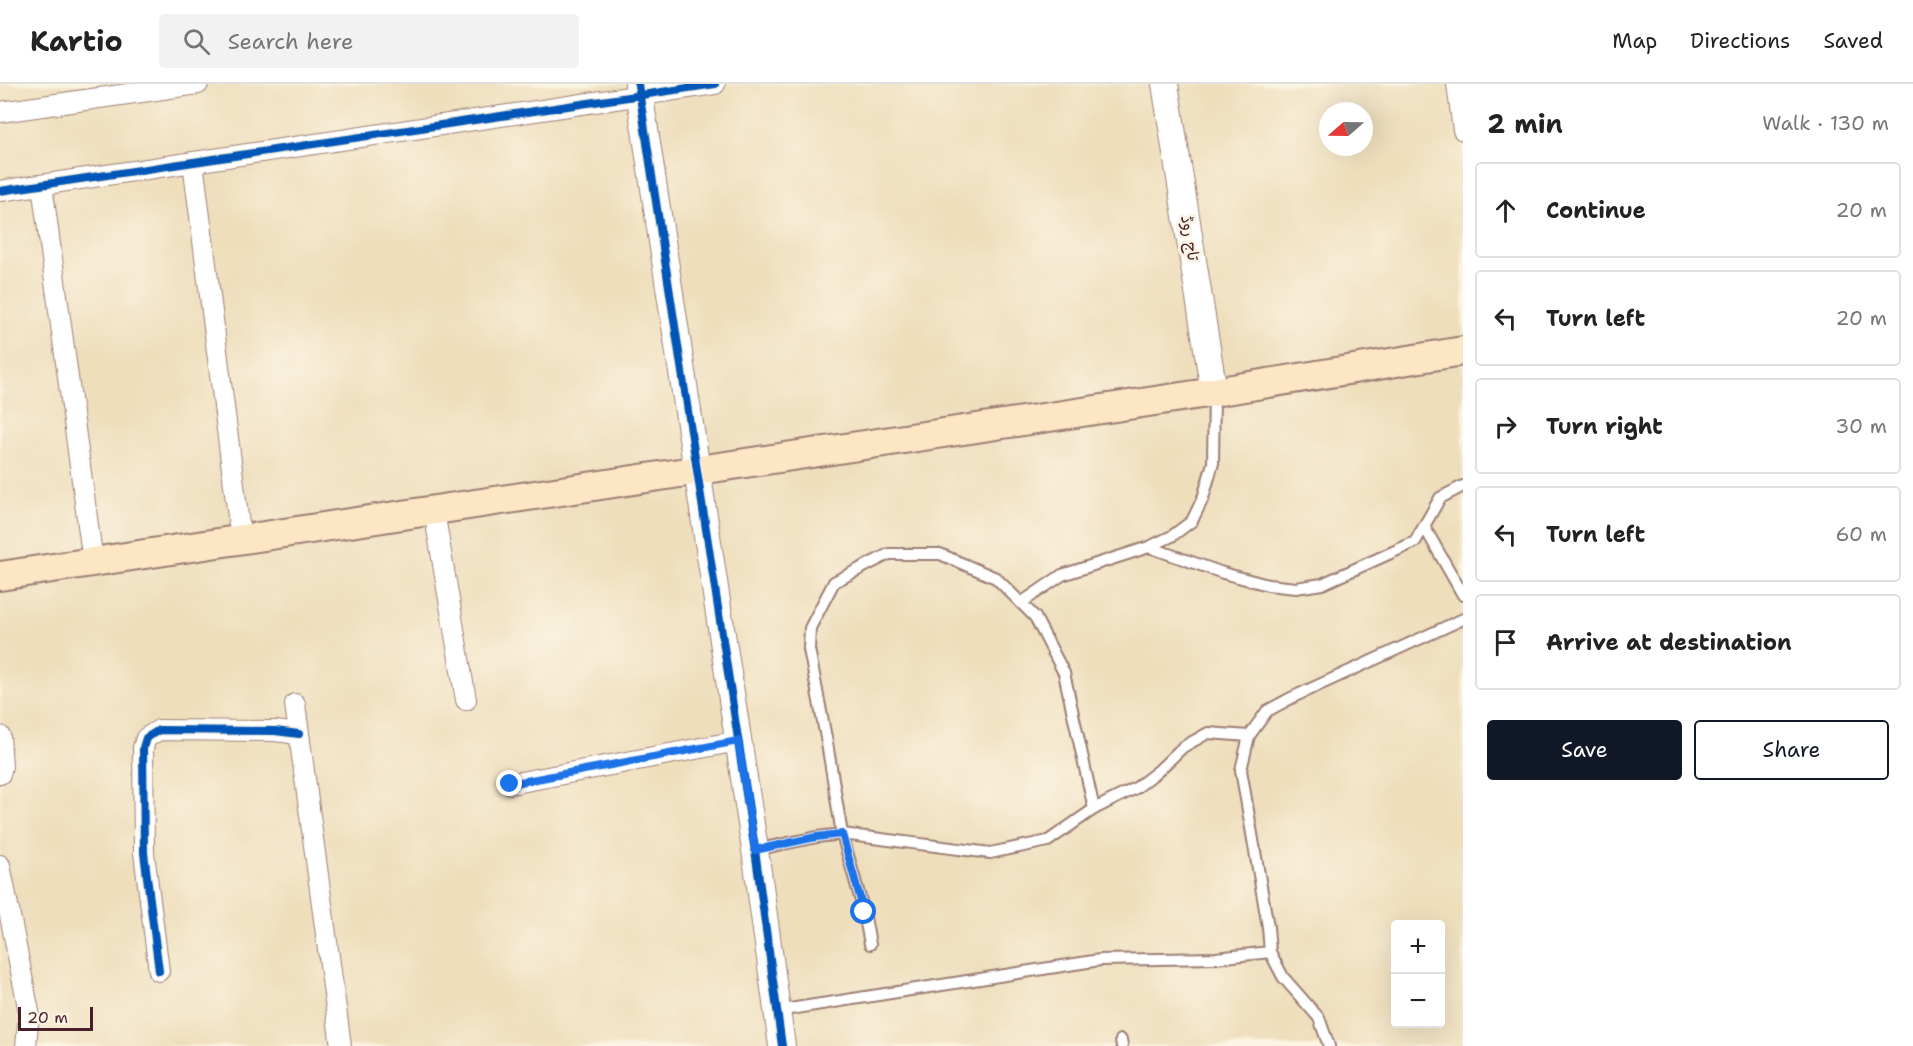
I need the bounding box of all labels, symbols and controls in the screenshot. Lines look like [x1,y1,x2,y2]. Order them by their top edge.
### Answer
search box [159,14,579,68]
text: Kartio [30,22,123,60]
icon: search [180,25,213,58]
text: Search here [228,27,353,56]
text: Map [1612,27,1657,55]
text: Directions [1690,27,1790,55]
text: Saved [1823,27,1883,55]
north arrow [1319,102,1373,156]
text: 2 min [1487,106,1563,141]
text: Walk · 130 m [1762,110,1889,136]
icon: ahead [1489,194,1522,227]
text: Continue [1546,196,1646,225]
text: 20 m [1836,197,1887,223]
street label: تاج روڈ [1176,214,1204,262]
icon: left [1489,302,1522,335]
text: Turn left [1546,304,1645,333]
text: 20 m [1836,305,1887,331]
icon: right [1489,410,1522,443]
text: Turn right [1546,412,1663,441]
text: 30 m [1835,413,1887,439]
icon: left [1489,518,1522,551]
text: Turn left [1546,520,1645,549]
text: 60 m [1835,521,1887,547]
icon: arrive [1489,626,1522,659]
text: Arrive at destination [1546,628,1792,657]
button: Save [1487,720,1682,780]
button: Share [1694,720,1889,780]
route end [496,770,522,796]
route start [850,898,876,924]
map controls [1391,920,1445,1028]
button: + [1391,920,1445,974]
button: − [1391,974,1445,1028]
scale bar [18,1004,93,1032]
text: 20 m [27,1007,68,1028]

